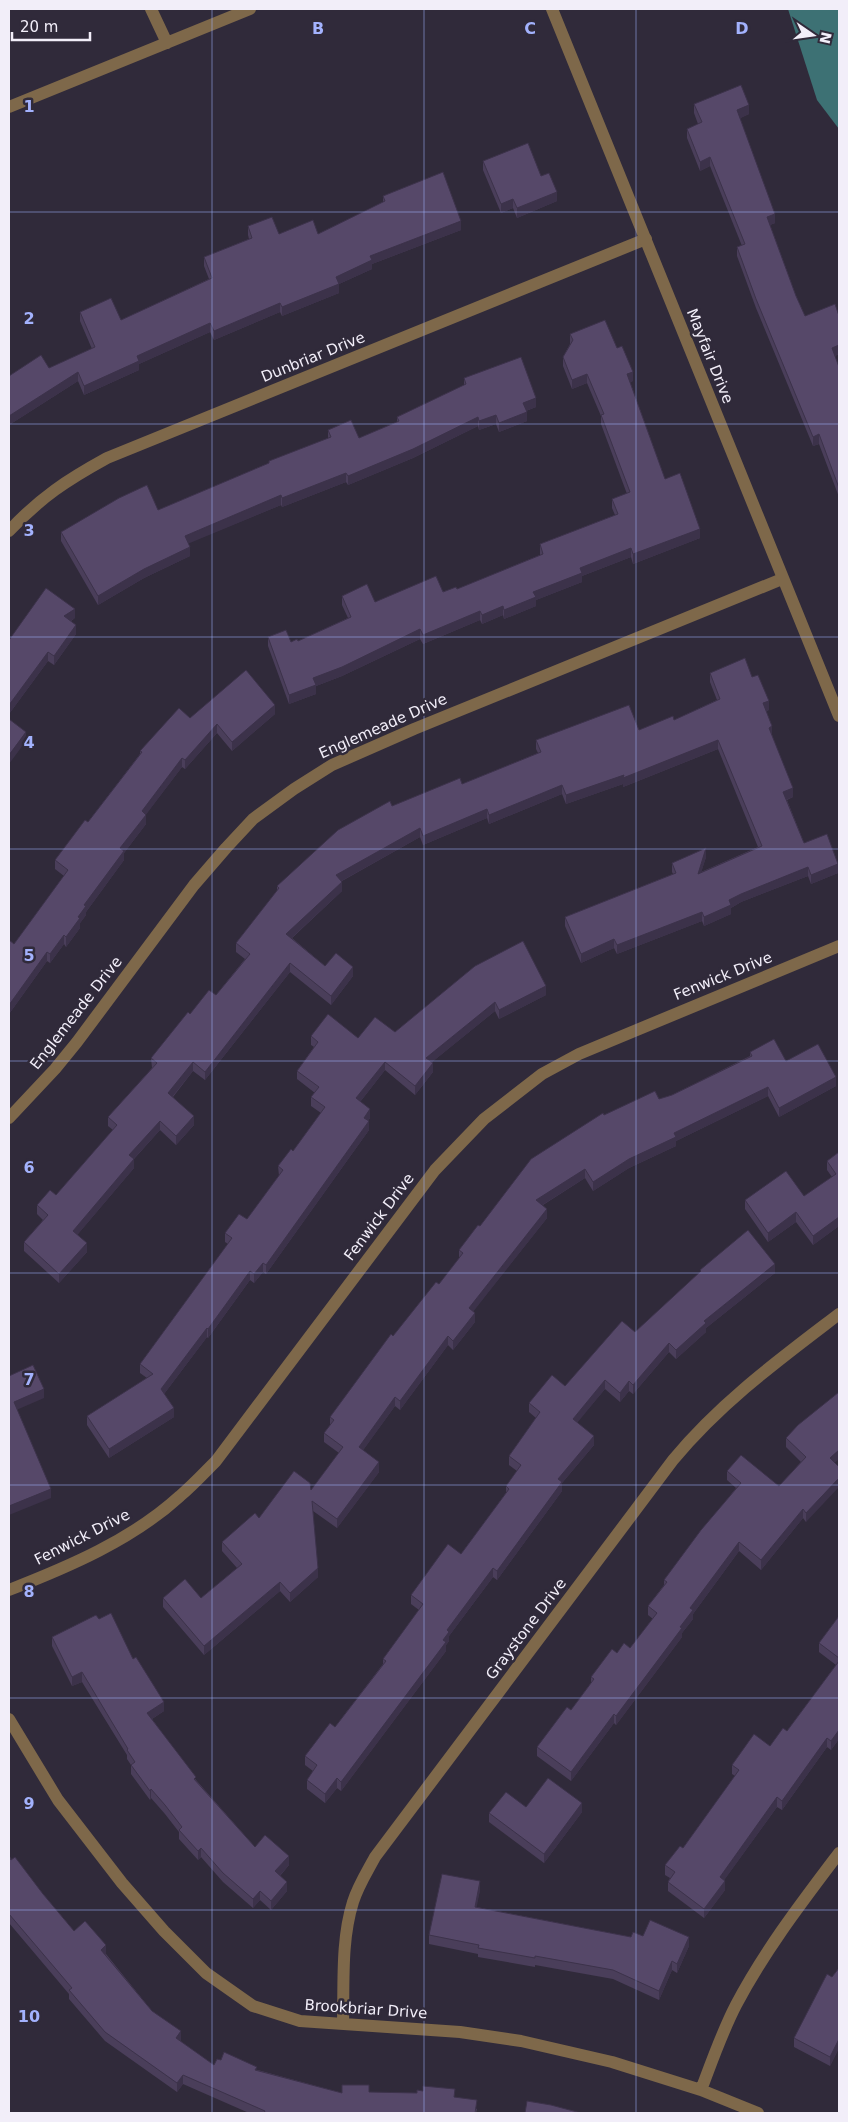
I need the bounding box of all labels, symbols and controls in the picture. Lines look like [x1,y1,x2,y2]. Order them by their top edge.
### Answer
scale bar [12,10,90,42]
north arrow [788,10,838,60]
text: 20 m [20,18,58,36]
text: B [312,19,324,38]
text: C [524,19,536,38]
text: D [735,19,749,38]
text: N [817,30,835,45]
text: 1 [23,97,35,116]
street label: Mayfair Drive [683,306,737,406]
text: 2 [23,309,35,328]
street label: Dunbriar Drive [258,328,368,386]
text: 3 [23,521,35,540]
street label: Englemeade Drive [316,690,450,762]
text: 4 [23,733,35,752]
text: 5 [23,946,35,965]
street label: Fenwick Drive [671,948,775,1004]
street label: Englemeade Drive [26,953,126,1073]
text: 6 [23,1158,35,1177]
street label: Fenwick Drive [340,1170,418,1264]
text: 7 [23,1370,35,1389]
street label: Fenwick Drive [31,1505,133,1569]
street label: Graystone Drive [482,1575,570,1683]
text: 8 [23,1582,35,1601]
text: 9 [23,1794,35,1813]
street label: Brookbriar Drive [304,1996,428,2022]
text: 10 [18,2007,40,2026]

